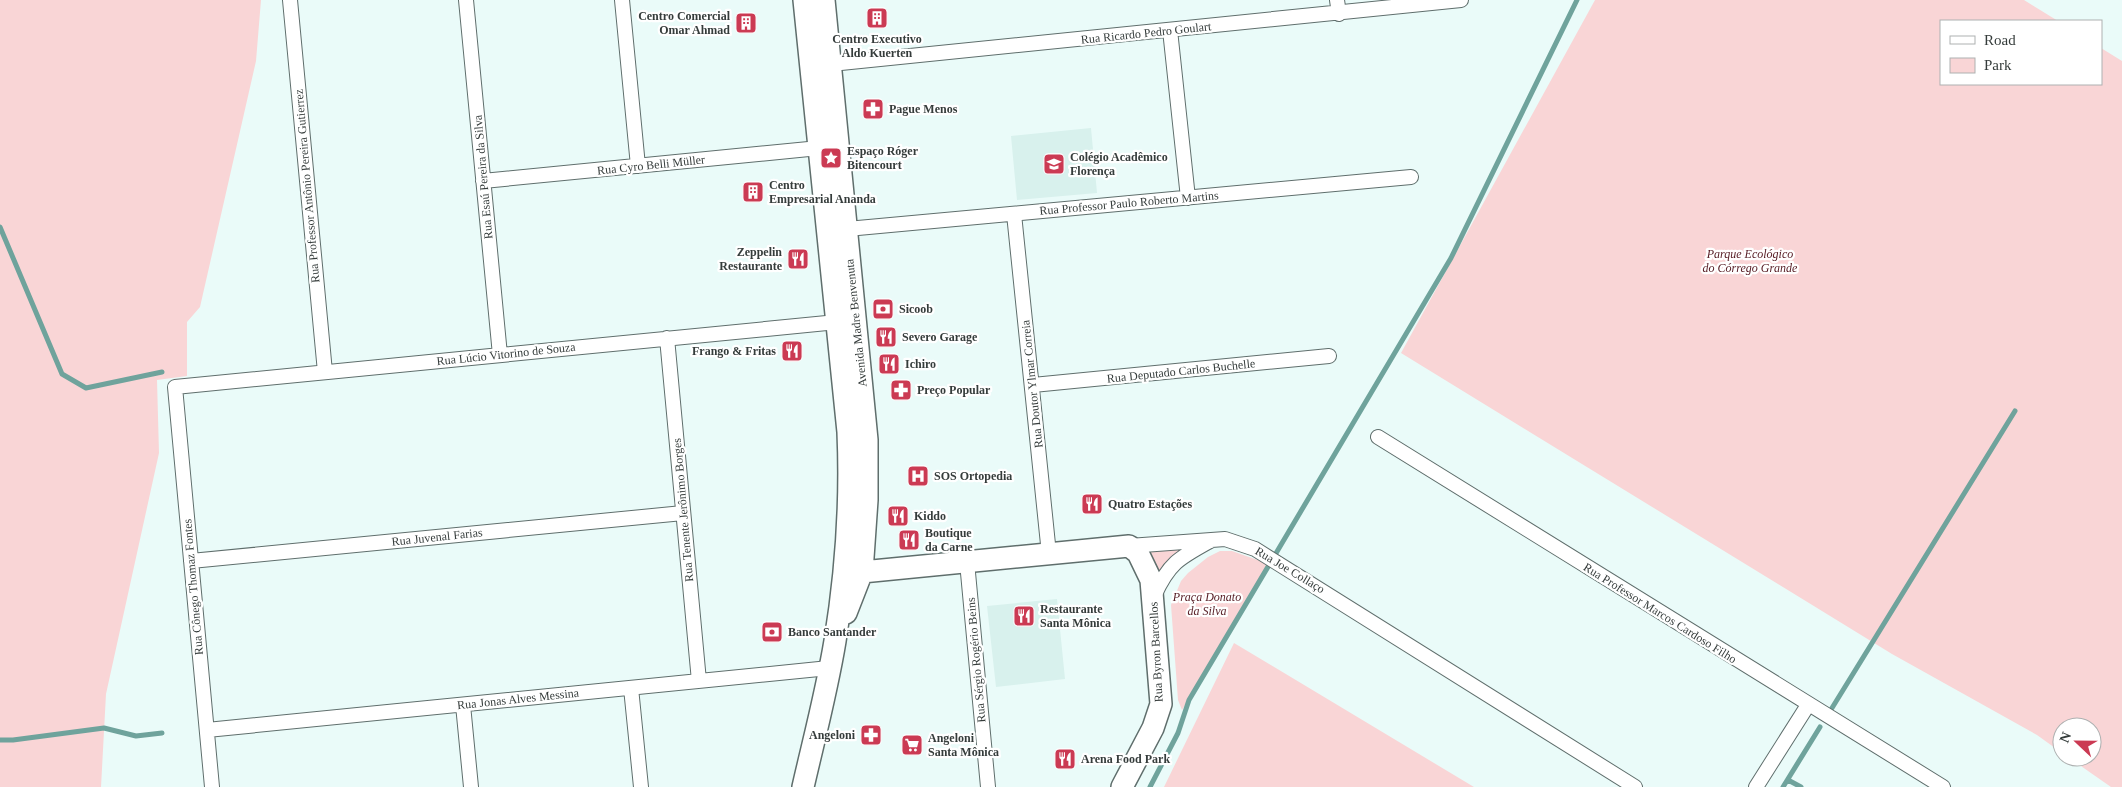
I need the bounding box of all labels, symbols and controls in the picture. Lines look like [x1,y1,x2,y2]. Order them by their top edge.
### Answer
building icon: Centro Executivo Aldo Kuerten [865,6,889,30]
place label: Centro Comercial Omar Ahmad [638,9,731,37]
building icon: Centro Comercial Omar Ahmad [734,11,758,35]
street label: Rua Ricardo Pedro Goulart [1080,19,1213,47]
legend [1940,20,2102,85]
place label: Centro Executivo Aldo Kuerten [832,32,922,60]
text: Road [1984,32,2016,48]
text: Park [1984,57,2012,73]
street label: Rua Professor Antônio Pereira Gutierrez [292,88,322,284]
pharmacy icon: Pague Menos [861,97,885,121]
place label: Pague Menos [889,102,958,116]
street label: Rua Esaú Pereira da Silva [471,114,495,240]
place label: Espaço Róger Bitencourt [847,144,919,172]
place icon: Espaço Róger Bitencourt [819,146,843,170]
place label: Colégio Acadêmico Florença [1070,150,1168,178]
street label: Rua Cyro Belli Müller [596,152,706,178]
school or university icon: Colégio Acadêmico Florença [1042,152,1066,176]
place label: Centro Empresarial Ananda [769,178,876,206]
building icon: Centro Empresarial Ananda [741,180,765,204]
street label: Rua Professor Paulo Roberto Martins [1039,188,1220,218]
place label: Zeppelin Restaurante [719,245,783,273]
restaurant icon: Zeppelin Restaurante [786,247,810,271]
park label: Parque Ecológico do Córrego Grande [1703,247,1798,275]
street label: Avenida Madre Benvenuta [842,258,870,388]
bank icon: Sicoob [871,297,895,321]
place label: Sicoob [899,302,933,316]
street label: Rua Doutor Ylmar Correia [1018,319,1046,449]
restaurant icon: Severo Garage [874,325,898,349]
place label: Severo Garage [902,330,978,344]
restaurant icon: Frango & Fritas [780,339,804,363]
street label: Rua Lúcio Vitorino de Souza [436,340,577,368]
place label: Frango & Fritas [692,344,776,358]
restaurant icon: Ichiro [877,352,901,376]
street label: Rua Deputado Carlos Buchelle [1106,356,1256,386]
place label: Ichiro [905,357,936,371]
pharmacy icon: Preço Popular [889,378,913,402]
place label: Preço Popular [917,383,991,397]
street label: Rua Tenente Jerônimo Borges [670,437,696,583]
hospital icon: SOS Ortopedia [906,464,930,488]
place label: SOS Ortopedia [934,469,1012,483]
restaurant icon: Quatro Estações [1080,492,1104,516]
place label: Quatro Estações [1108,497,1192,511]
restaurant icon: Kiddo [886,504,910,528]
place label: Kiddo [914,509,946,523]
street label: Rua Cônego Thomaz Fontes [180,518,206,656]
street label: Rua Juvenal Farias [391,525,483,549]
place label: Boutique da Carne [925,526,973,554]
restaurant icon: Boutique da Carne [897,528,921,552]
street label: Rua Joe Collaço [1253,544,1327,596]
street label: Rua Professor Marcos Cardoso Filho [1581,560,1739,666]
park label: Praça Donato da Silva [1172,590,1241,618]
street label: Rua Sérgio Rogério Beins [964,597,988,723]
street label: Rua Byron Barcellos [1146,601,1166,703]
place label: Restaurante Santa Mônica [1040,602,1111,630]
restaurant icon: Restaurante Santa Mônica [1012,604,1036,628]
bank icon: Banco Santander [760,620,784,644]
place label: Banco Santander [788,625,877,639]
street label: Rua Jonas Alves Messina [456,686,580,712]
north arrow [2052,717,2102,767]
pharmacy icon: Angeloni [859,723,883,747]
place label: Angeloni [809,728,856,742]
text: N [2057,730,2074,745]
place label: Angeloni Santa Mônica [928,731,999,759]
supermarket icon: Angeloni Santa Mônica [900,733,924,757]
restaurant icon: Arena Food Park [1053,747,1077,771]
place label: Arena Food Park [1081,752,1170,766]

